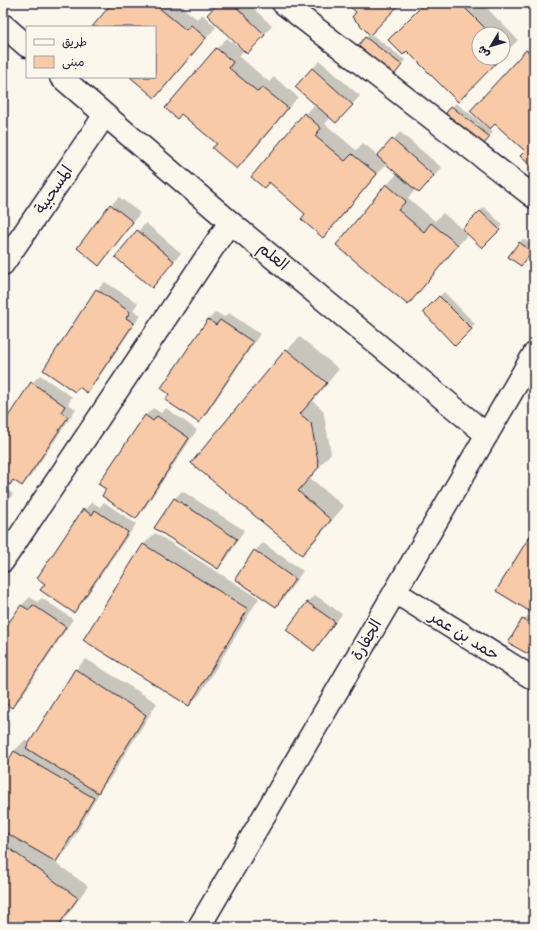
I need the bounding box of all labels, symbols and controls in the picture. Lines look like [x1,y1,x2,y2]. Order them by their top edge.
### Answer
legend [26,26,156,78]
north arrow [471,26,511,66]
text: طريق [62,35,87,51]
text: ش [475,42,493,61]
text: مبنى [62,55,85,71]
street label: المسحبية [30,162,78,218]
street label: العلم [253,238,293,277]
street label: حمد بن عمر [423,605,503,666]
street label: الجفارة [347,616,387,664]

